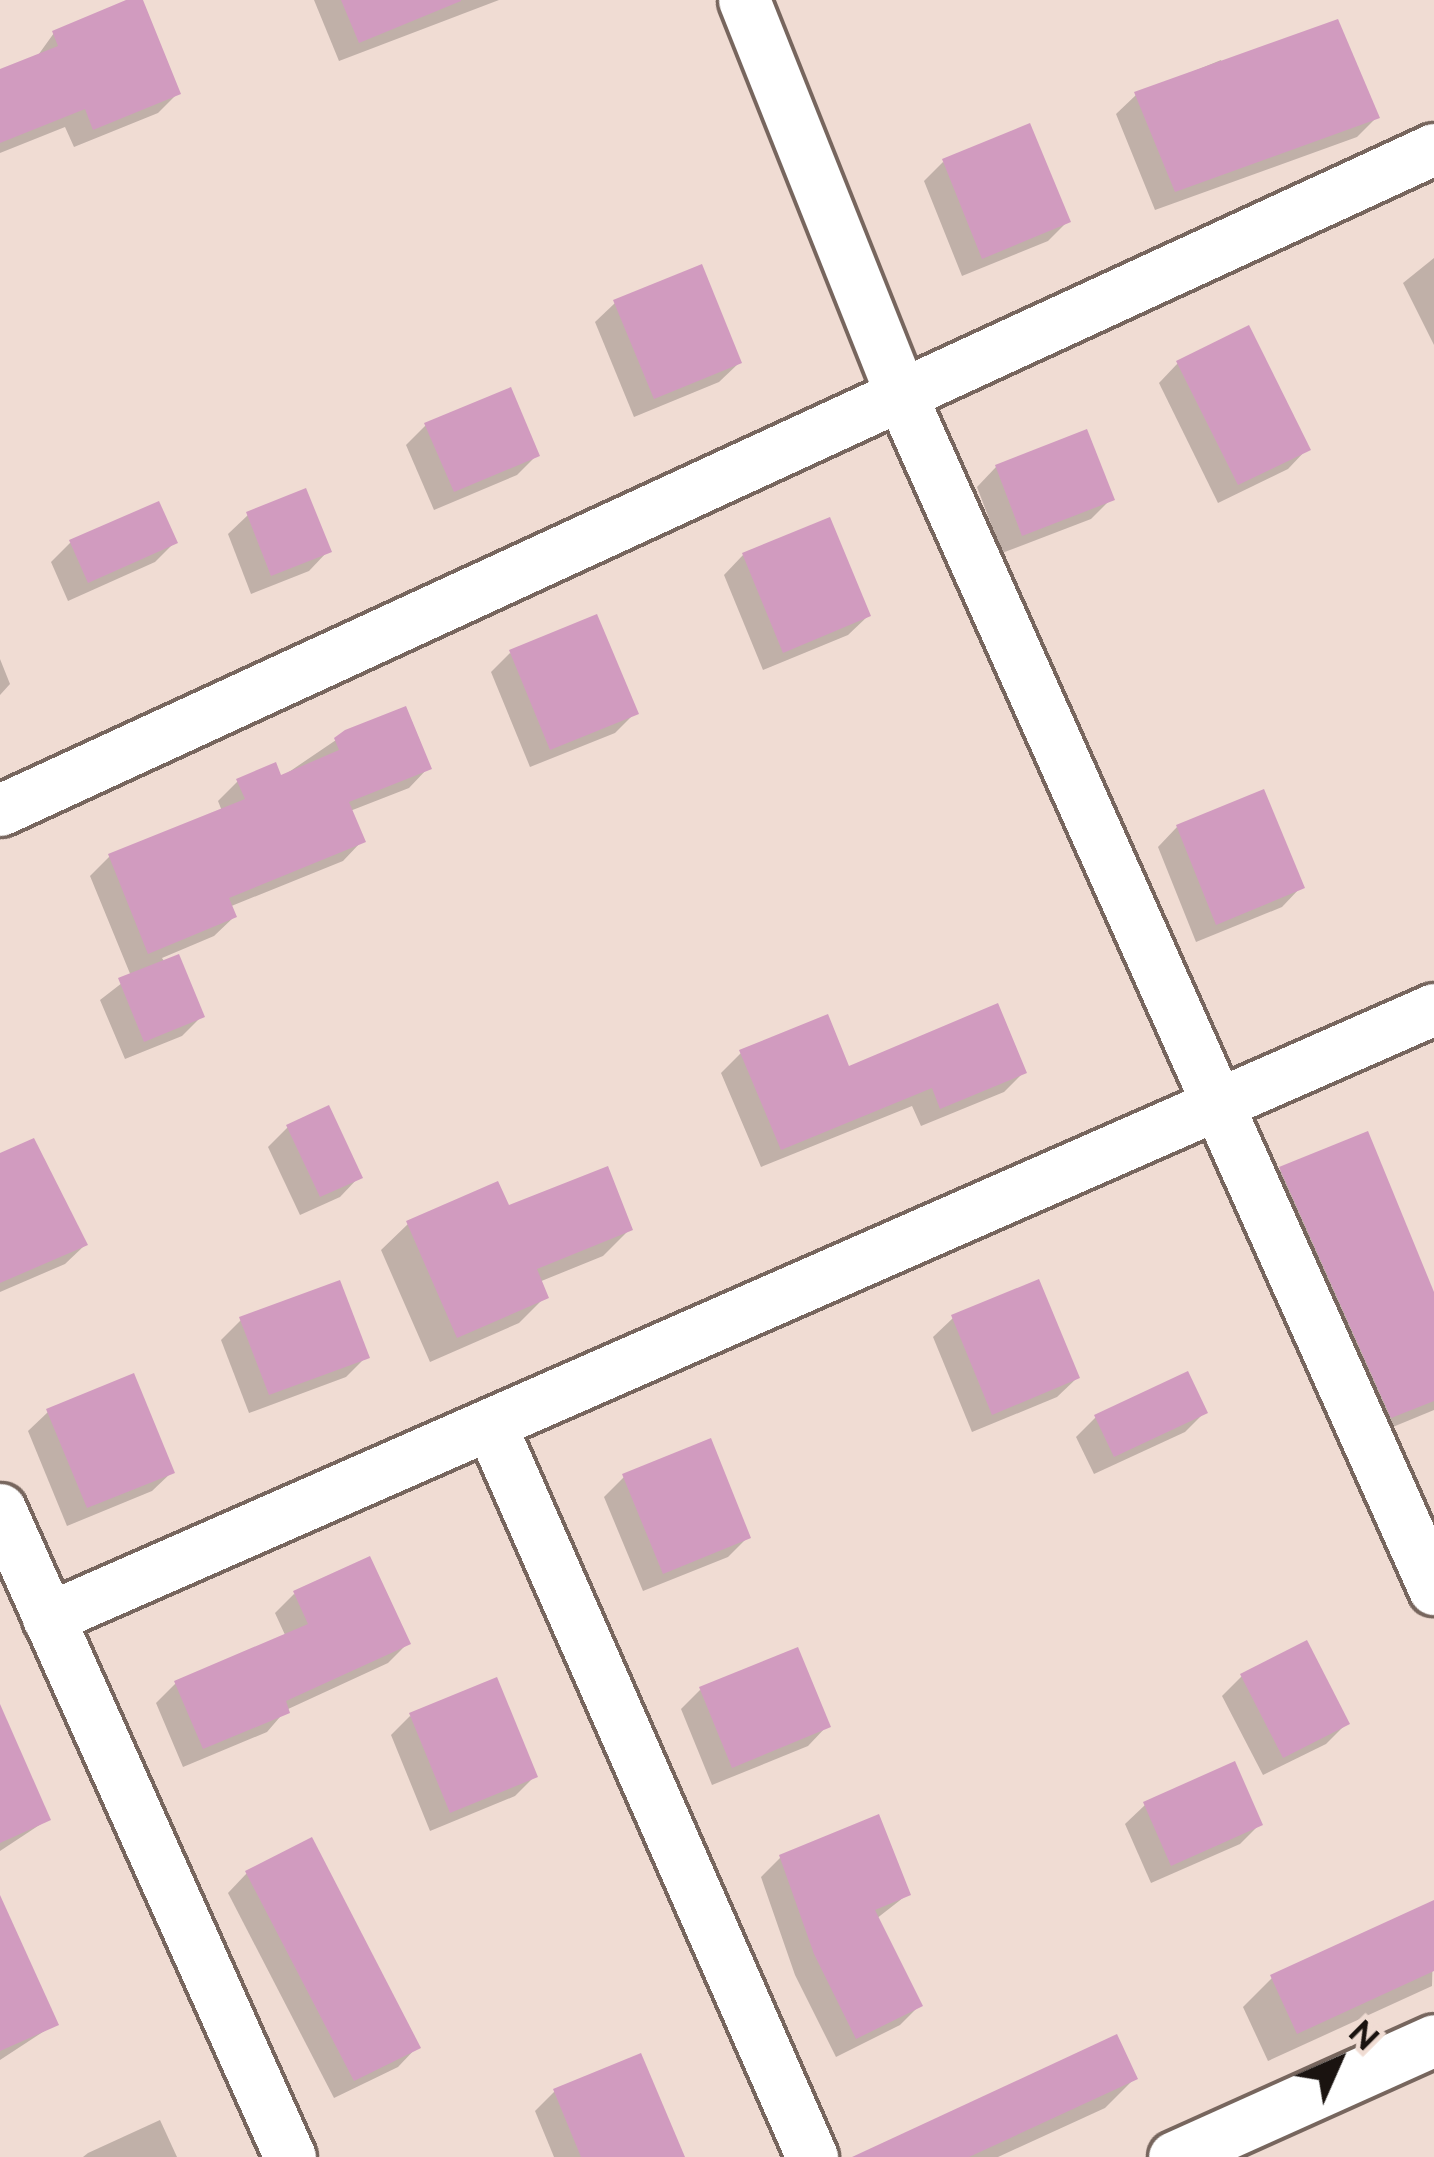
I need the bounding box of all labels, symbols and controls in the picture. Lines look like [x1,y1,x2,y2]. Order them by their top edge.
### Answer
north arrow [1278,2001,1398,2121]
text: N [1341,2012,1387,2058]

